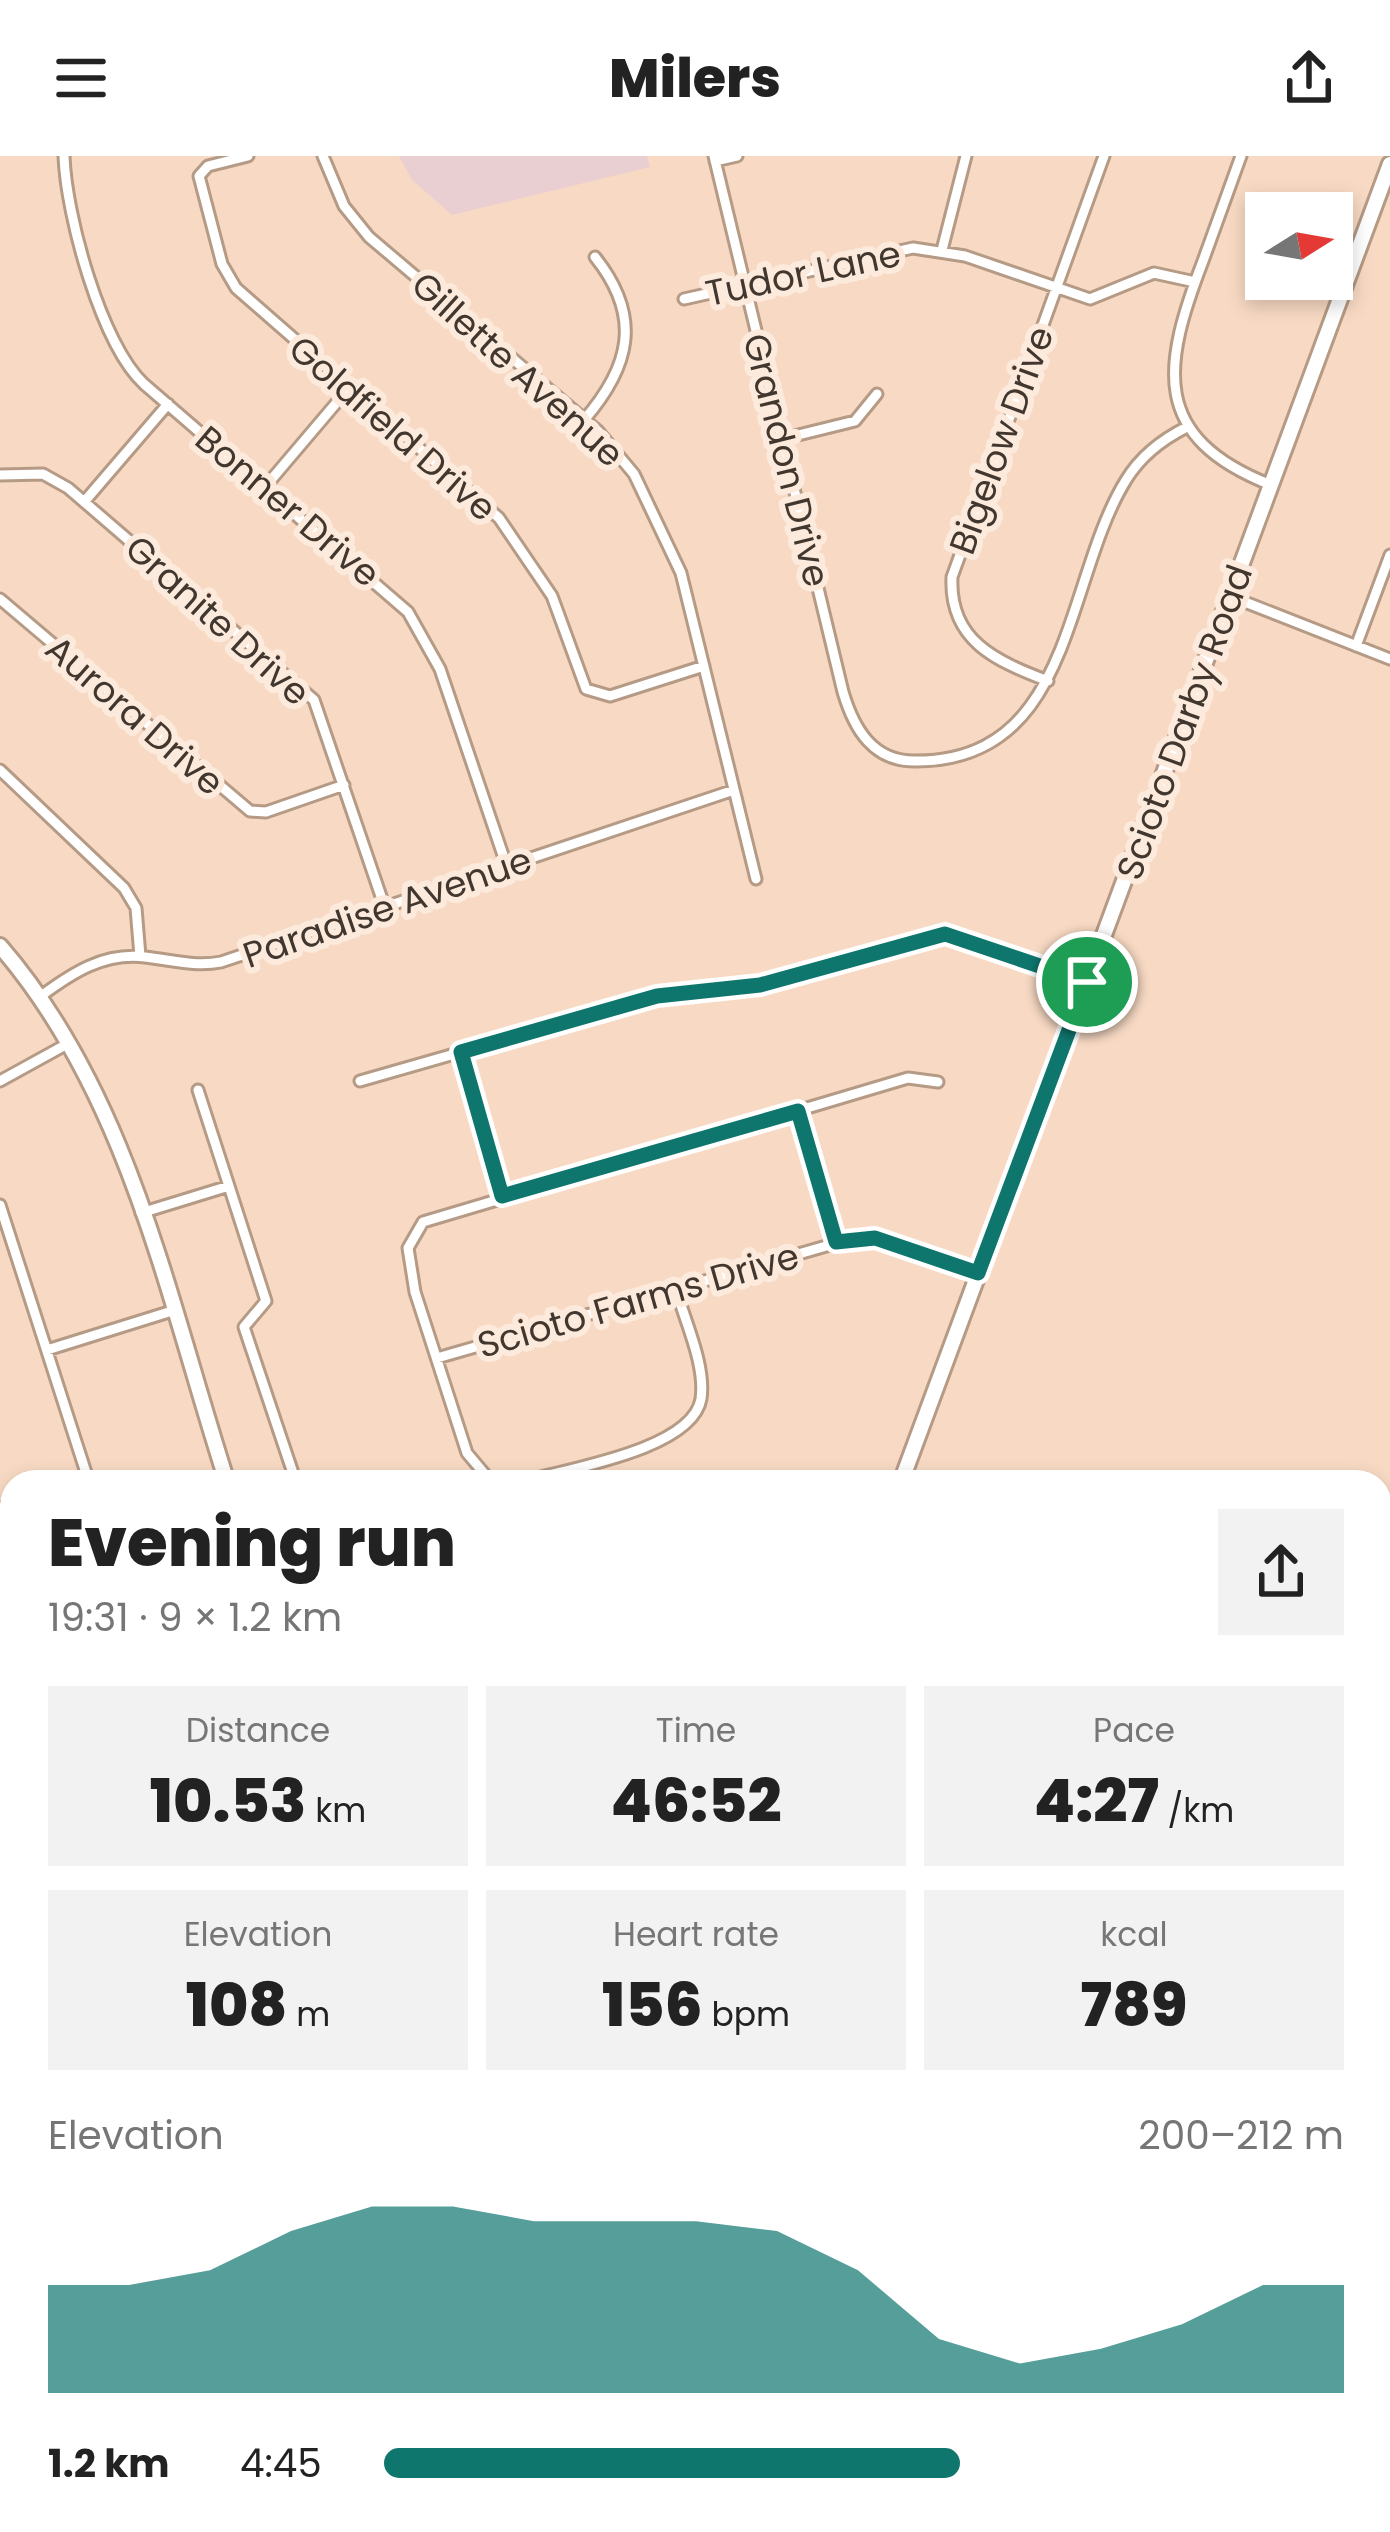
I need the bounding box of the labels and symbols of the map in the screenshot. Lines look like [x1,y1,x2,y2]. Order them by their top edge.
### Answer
north arrow [1245,192,1353,300]
street label: Tudor Lane [701,228,905,319]
street label: Gillette Avenue [400,260,635,479]
street label: Bigelow Drive [937,319,1066,561]
street label: Goldfield Drive [278,324,508,533]
street label: Grandon Drive [730,328,843,592]
street label: Bonner Drive [184,414,391,599]
street label: Granite Drive [114,523,321,717]
street label: Scioto Darby Road [1104,558,1265,887]
street label: Aurora Drive [34,624,235,807]
street label: Paradise Avenue [236,834,538,981]
pin [1036,931,1138,1033]
street label: Scioto Farms Drive [471,1230,805,1371]

